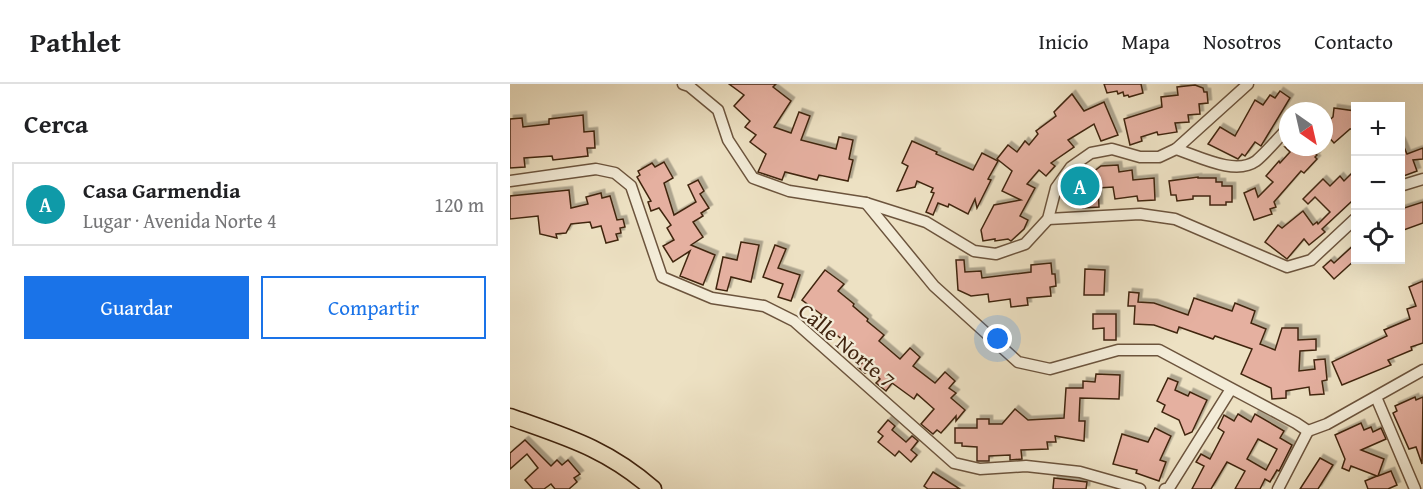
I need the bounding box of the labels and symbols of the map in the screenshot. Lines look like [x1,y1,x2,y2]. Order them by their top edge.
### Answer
north arrow [1279,102,1333,156]
pin: A [1060,164,1100,208]
street label: Calle Norte 7 [791,295,903,395]
your location [983,324,1012,353]

